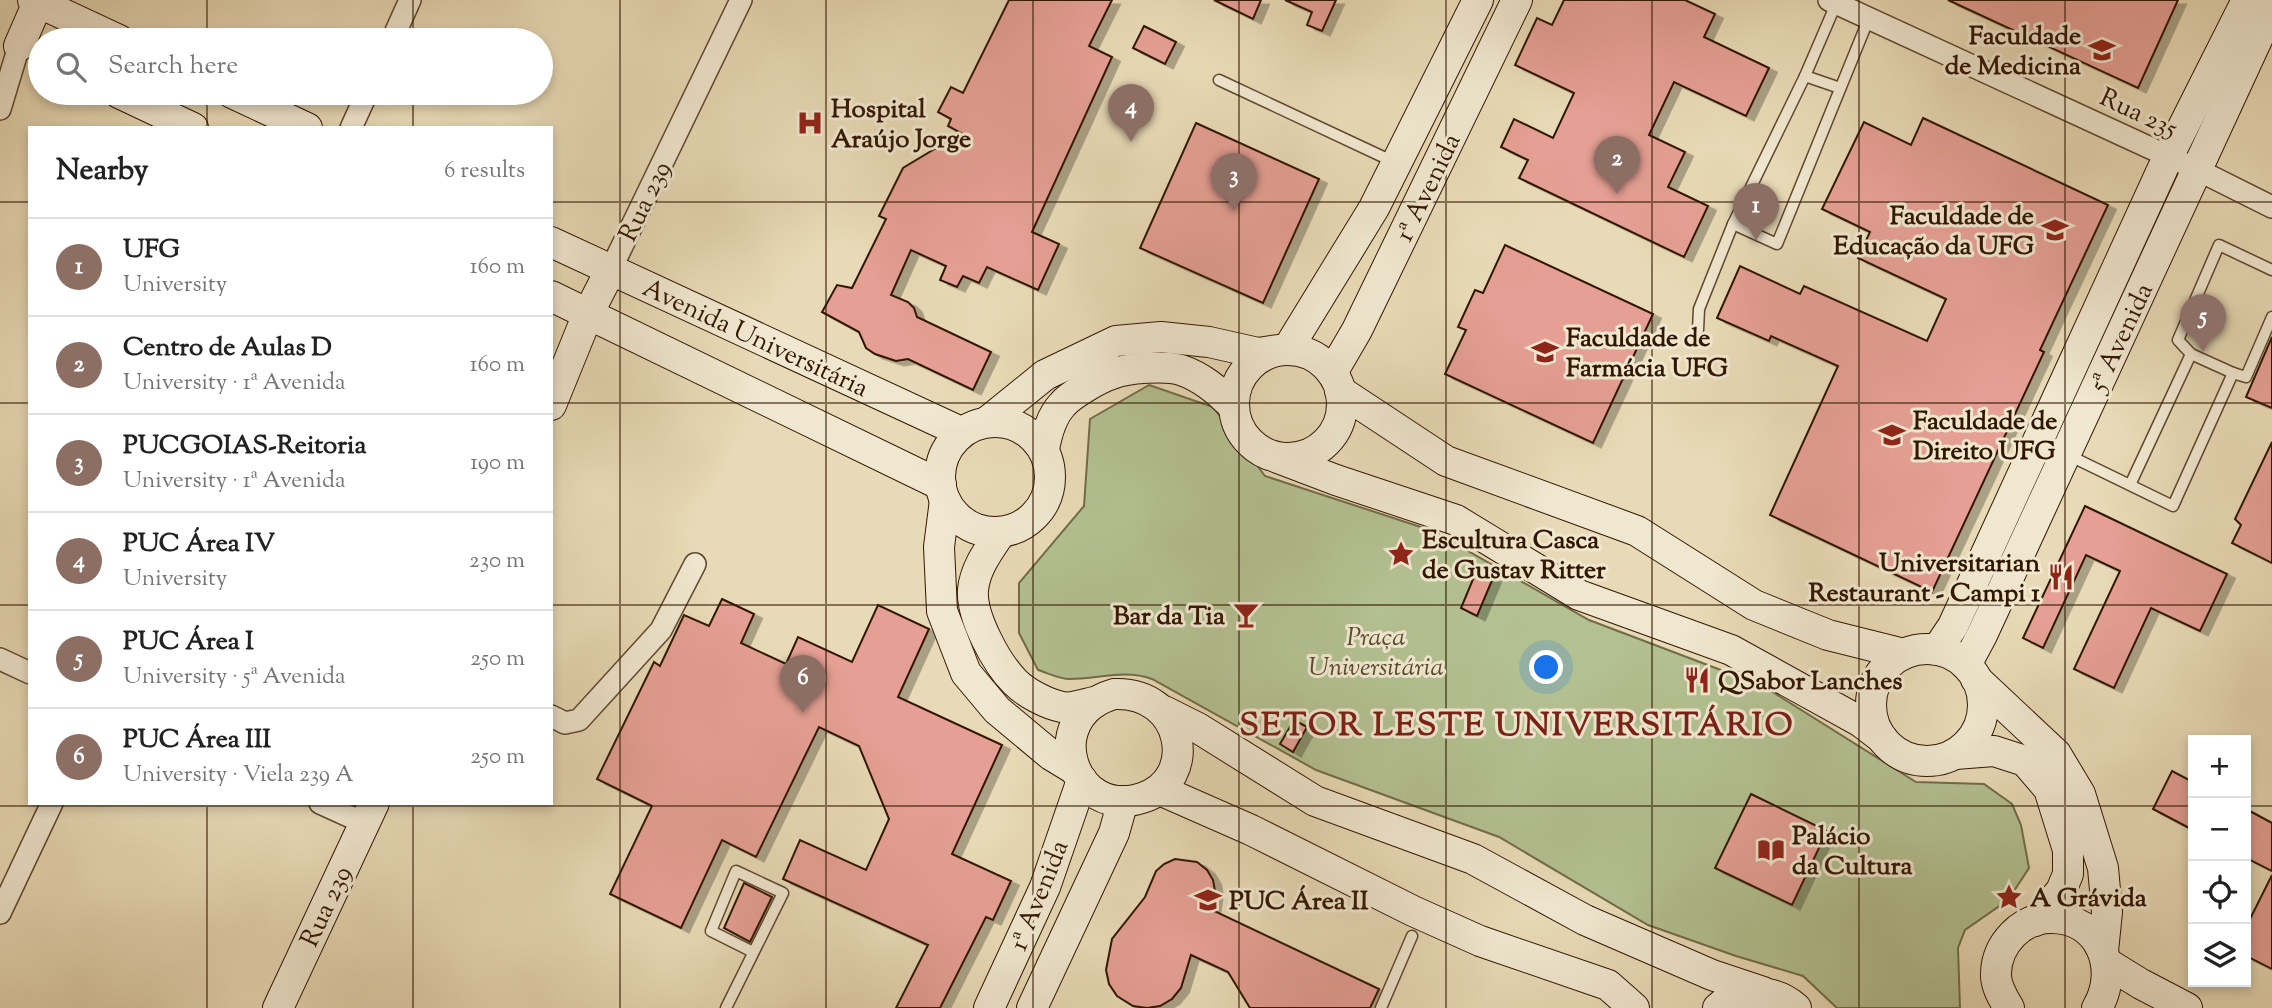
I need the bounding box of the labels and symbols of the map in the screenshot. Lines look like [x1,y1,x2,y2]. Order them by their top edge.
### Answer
place label: Faculdade de Medicina [1945,19,2081,86]
school or university icon: Faculdade de Medicina [2087,35,2117,65]
street label: Rua 235 [2093,80,2183,148]
pin: 4 [1108,84,1154,142]
place label: Hospital Araújo Jorge [831,92,971,159]
hospital icon: Hospital Araújo Jorge [795,108,825,138]
street label: 1ª Avenida [1387,128,1471,248]
pin: 2 [1594,136,1640,194]
pin: 3 [1211,153,1257,211]
street label: Rua 239 [611,156,682,249]
pin: 1 [1733,183,1779,241]
place label: Faculdade de Educação da UFG [1833,199,2034,266]
school or university icon: Faculdade de Educação da UFG [2040,215,2070,245]
street label: Avenida Universitária [636,271,874,408]
street label: 5ª Avenida [2080,278,2164,400]
pin: 5 [2180,294,2226,352]
place label: Faculdade de Farmácia UFG [1566,321,1728,388]
school or university icon: Faculdade de Farmácia UFG [1530,337,1560,367]
place label: Faculdade de Direito UFG [1913,404,2057,471]
school or university icon: Faculdade de Direito UFG [1877,420,1907,450]
place label: Escultura Casca de Gustav Ritter [1422,523,1606,590]
place icon: Escultura Casca de Gustav Ritter [1386,539,1416,569]
place label: Universitarian Restaurant - Campi 1 [1809,546,2041,613]
restaurant icon: Universitarian Restaurant - Campi 1 [2046,562,2076,592]
place label: Bar da Tia [1113,599,1225,636]
bar icon: Bar da Tia [1231,600,1261,630]
park label: Praça Universitária [1308,620,1444,687]
your location [1529,650,1563,684]
pin: 6 [780,655,826,713]
place label: QSabor Lanches [1718,664,1903,701]
restaurant icon: QSabor Lanches [1682,665,1712,695]
district label: SETOR LESTE UNIVERSITÁRIO [1239,703,1795,751]
place label: Palácio da Cultura [1792,819,1912,886]
street label: 1ª Avenida [1001,835,1079,957]
library icon: Palácio da Cultura [1756,835,1786,865]
street label: Rua 239 [292,860,362,954]
place label: A Grávida [2030,881,2147,918]
place icon: A Grávida [1994,882,2024,912]
place label: PUC Área II [1229,884,1369,921]
school or university icon: PUC Área II [1193,885,1223,915]

